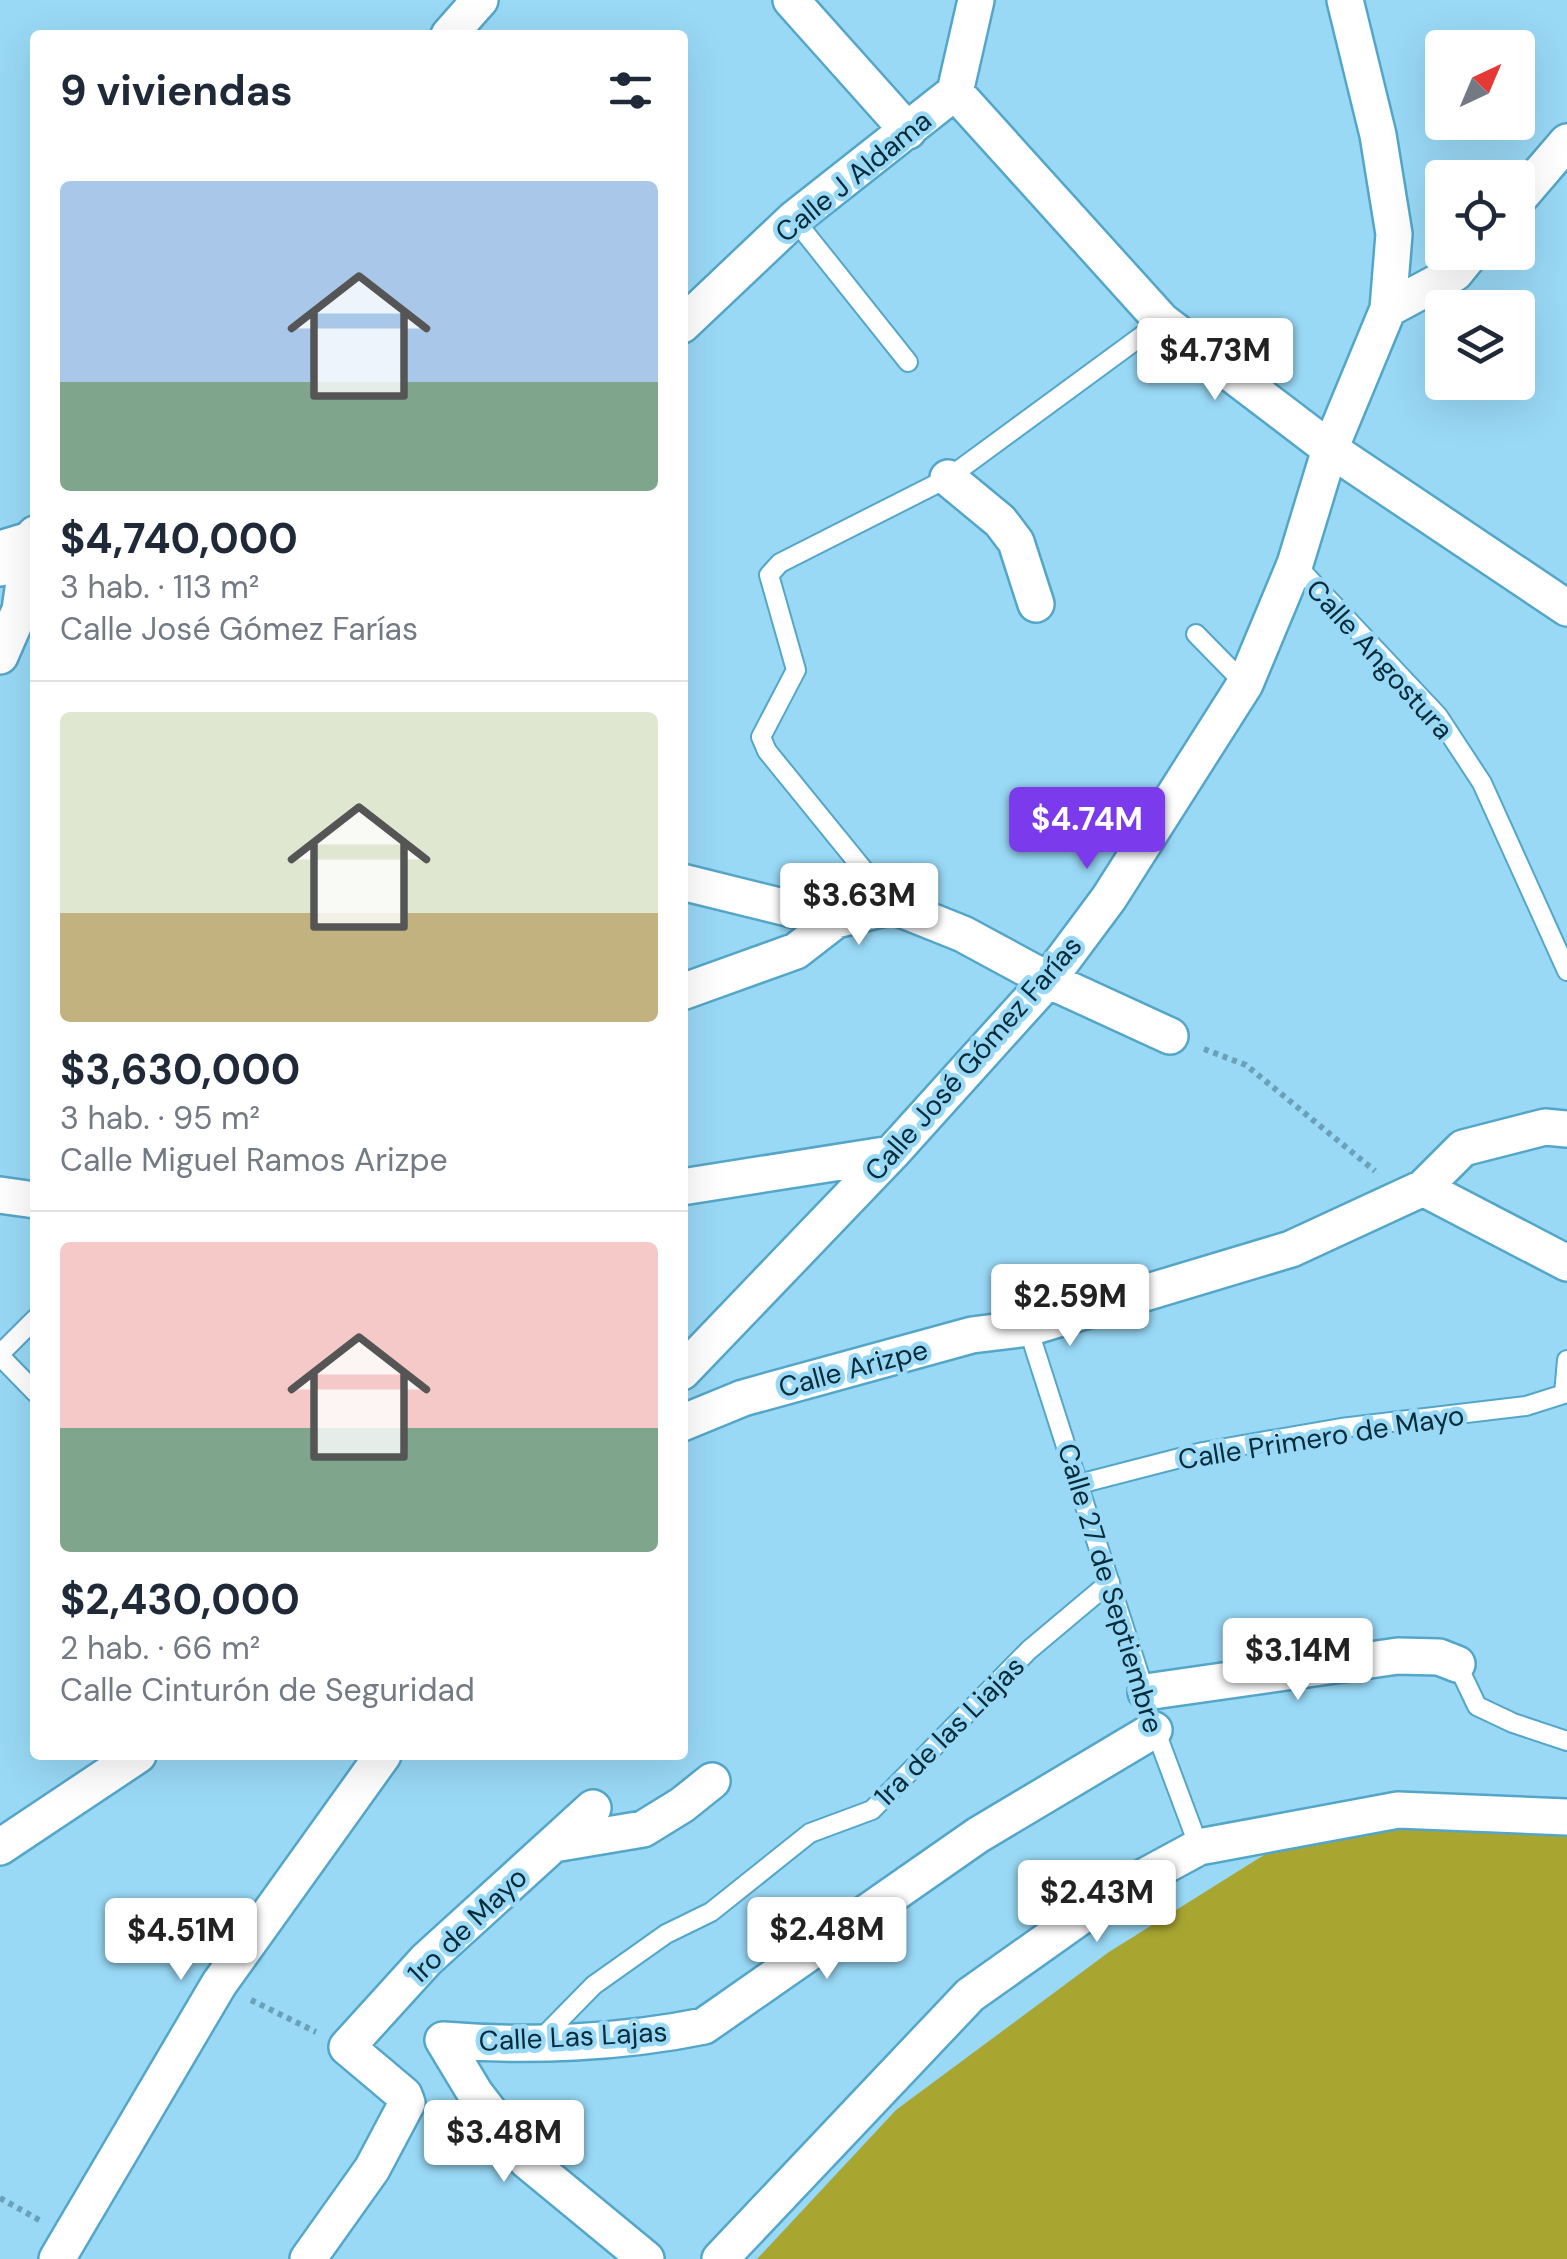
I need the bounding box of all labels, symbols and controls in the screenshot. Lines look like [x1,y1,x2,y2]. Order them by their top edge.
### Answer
north arrow [1425,30,1535,140]
map controls [1425,30,1535,400]
text: 9 viviendas [60,63,293,118]
icon: filters [603,63,658,118]
street label: Calle J Aldama [768,102,939,251]
button: locate [1425,160,1535,270]
icon: home [269,246,449,426]
button: layers [1425,290,1535,400]
pin: $4.73M [1134,318,1296,403]
text: $4.73M [1159,329,1271,371]
text: $4,740,000 [60,511,298,566]
text: 3 hab. · 113 m² [60,566,259,608]
street label: Calle Angostura [1298,571,1461,747]
text: Calle José Gómez Farías [60,608,418,650]
icon: home [269,777,449,957]
pin: $4.74M [1006,787,1168,872]
text: $4.74M [1031,798,1143,840]
pin: $3.63M [778,863,940,948]
text: $3.63M [802,874,916,916]
street label: Calle José Gómez Farías [857,928,1090,1189]
text: $3,630,000 [60,1042,300,1097]
text: 3 hab. · 95 m² [60,1097,260,1139]
text: Calle Miguel Ramos Arizpe [60,1139,448,1181]
pin: $2.59M [989,1264,1151,1349]
text: $2.59M [1013,1275,1127,1317]
icon: home [269,1307,449,1487]
street label: Calle Arizpe [774,1331,932,1406]
street label: Calle Primero de Mayo [1175,1397,1467,1478]
street label: Calle 27 de Septiembre [1049,1439,1172,1737]
text: $2,430,000 [60,1572,300,1627]
pin: $3.14M [1217,1618,1379,1703]
text: 2 hab. · 66 m² [60,1627,260,1669]
text: $3.14M [1245,1629,1351,1671]
street label: 1ra de las Liajas [866,1648,1033,1815]
text: Calle Cinturón de Seguridad [60,1669,475,1711]
street label: 1ro de Mayo [400,1859,535,1992]
pin: $2.43M [1016,1860,1178,1945]
text: $2.43M [1040,1871,1154,1913]
pin: $2.48M [746,1897,908,1982]
pin: $4.51M [100,1898,262,1983]
text: $2.48M [769,1908,885,1950]
text: $4.51M [127,1909,235,1951]
street label: Calle Las Lajas [478,2013,668,2060]
pin: $3.48M [423,2100,585,2185]
text: $3.48M [446,2111,562,2153]

